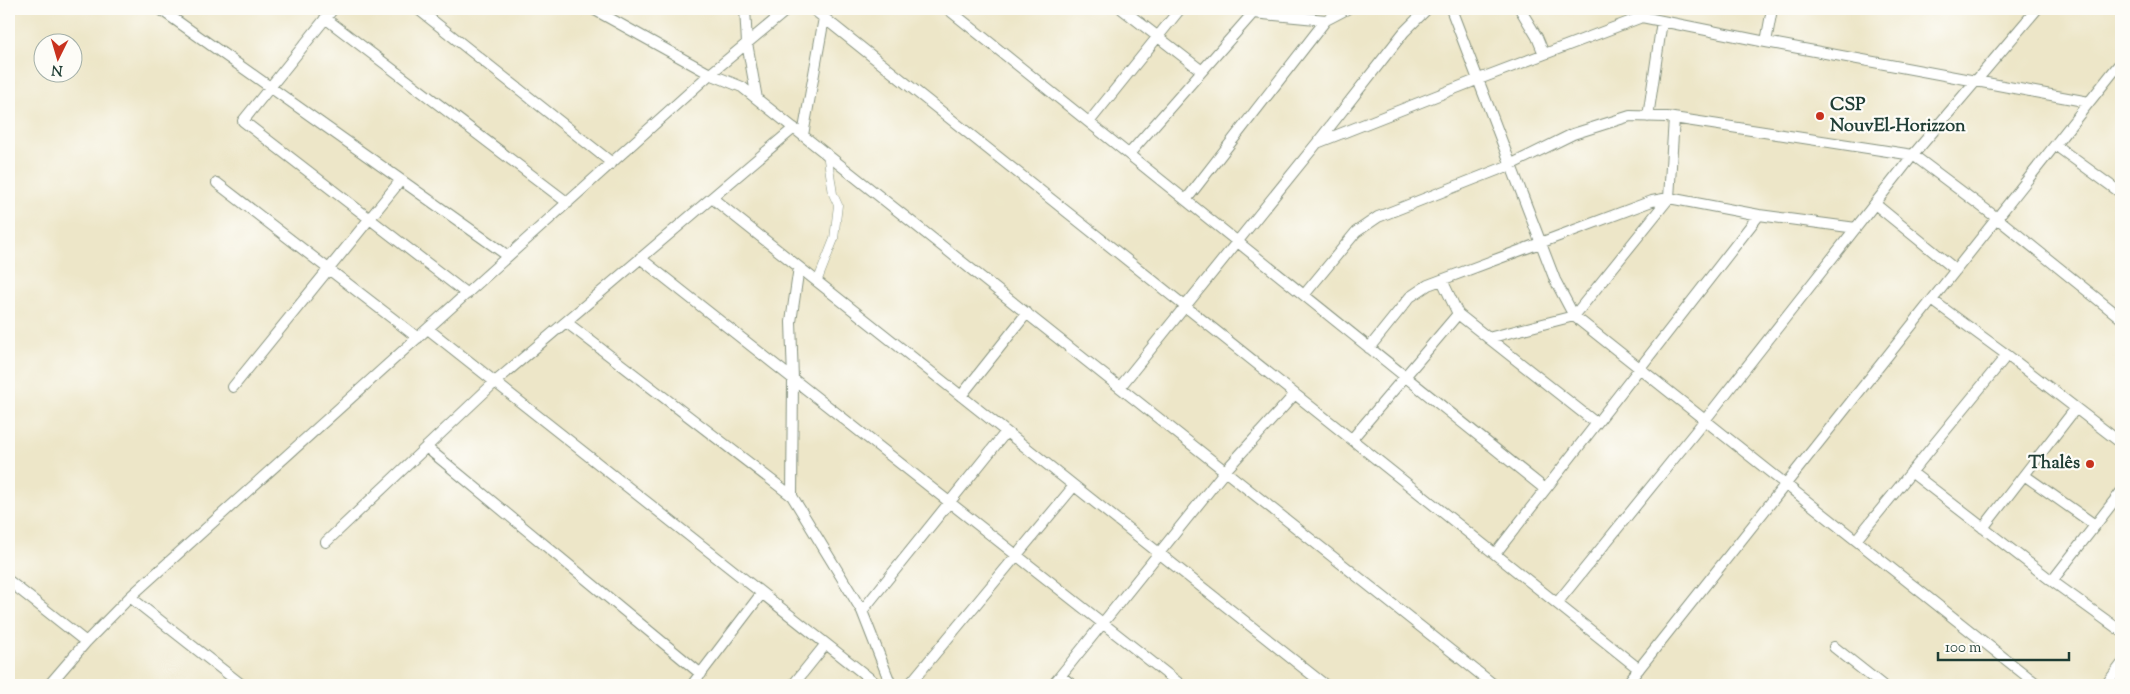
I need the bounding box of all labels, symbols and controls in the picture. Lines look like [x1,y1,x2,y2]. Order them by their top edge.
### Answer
north arrow [32,32,82,82]
text: N [51,59,63,79]
place label: CSP NouvEl-Horizzon [1830,93,1966,140]
marker: CSP NouvEl-Horizzon [1814,110,1826,122]
place label: Thalês [2028,451,2080,477]
marker: Thalês [2084,458,2096,470]
scale bar [1938,629,2069,661]
text: 100 m [1945,638,1982,659]

